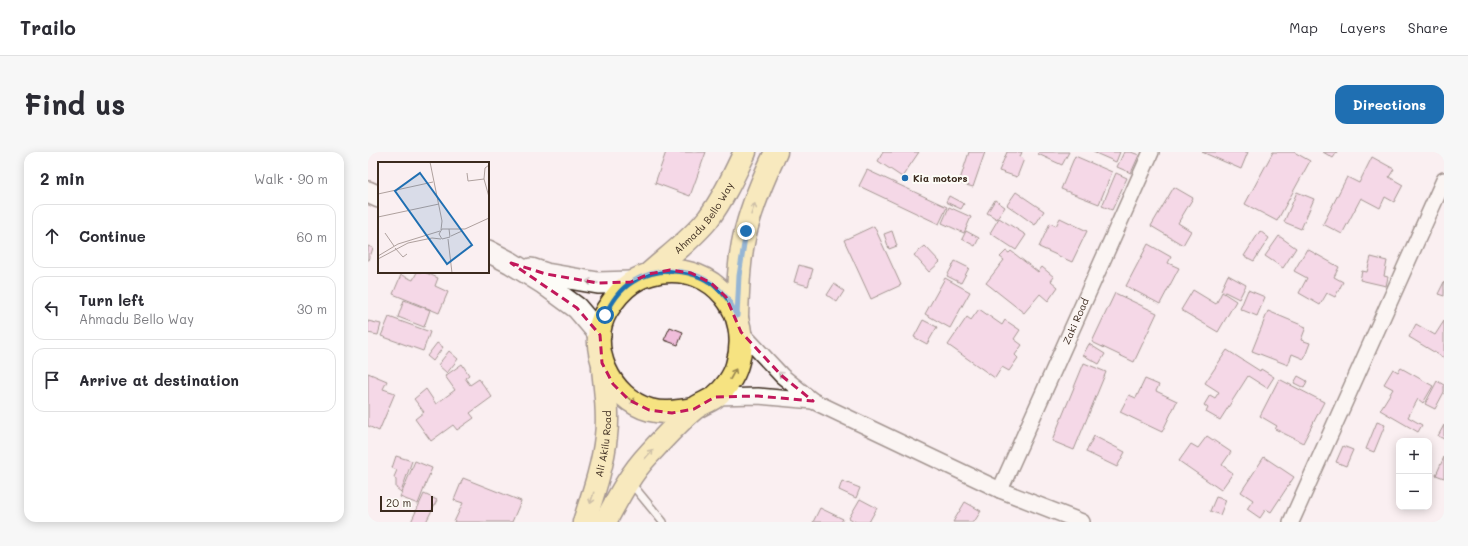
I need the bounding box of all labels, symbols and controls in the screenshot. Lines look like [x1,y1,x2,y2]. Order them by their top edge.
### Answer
text: Trailo [20,15,76,40]
text: Map [1289,18,1318,37]
text: Layers [1340,18,1386,37]
text: Share [1408,18,1448,37]
button: Directions [1335,85,1444,124]
text: Find us [24,86,125,122]
inset map [378,162,489,273]
text: 2 min [40,167,85,189]
text: Walk · 90 m [254,170,328,187]
place label: Kia motors [913,171,967,185]
marker: Kia motors [900,173,910,183]
street label: Ahmadu Bello Way [671,179,736,257]
one-way arrow [750,202,757,215]
route end [737,222,755,240]
icon: ahead [41,225,63,247]
text: Continue [79,226,146,246]
text: 60 m [297,228,327,245]
one-way arrow [586,278,599,286]
text: Turn left [79,290,144,310]
street label: Zaki Road [1059,296,1092,347]
icon: left [41,297,63,319]
text: 30 m [297,300,327,317]
route start [596,306,614,324]
text: Ahmadu Bello Way [79,310,194,327]
one-way arrow [730,368,737,380]
icon: arrive [41,369,63,391]
text: Arrive at destination [79,370,239,390]
one-way arrow [778,371,788,381]
one-way arrow [625,395,636,404]
street label: Ali Akilu Road [591,410,614,478]
map controls [1396,438,1432,510]
button: + [1396,438,1432,474]
one-way arrow [644,450,653,460]
button: − [1396,474,1432,510]
one-way arrow [587,492,595,504]
scale bar [380,494,433,513]
text: 20 m [386,495,411,510]

